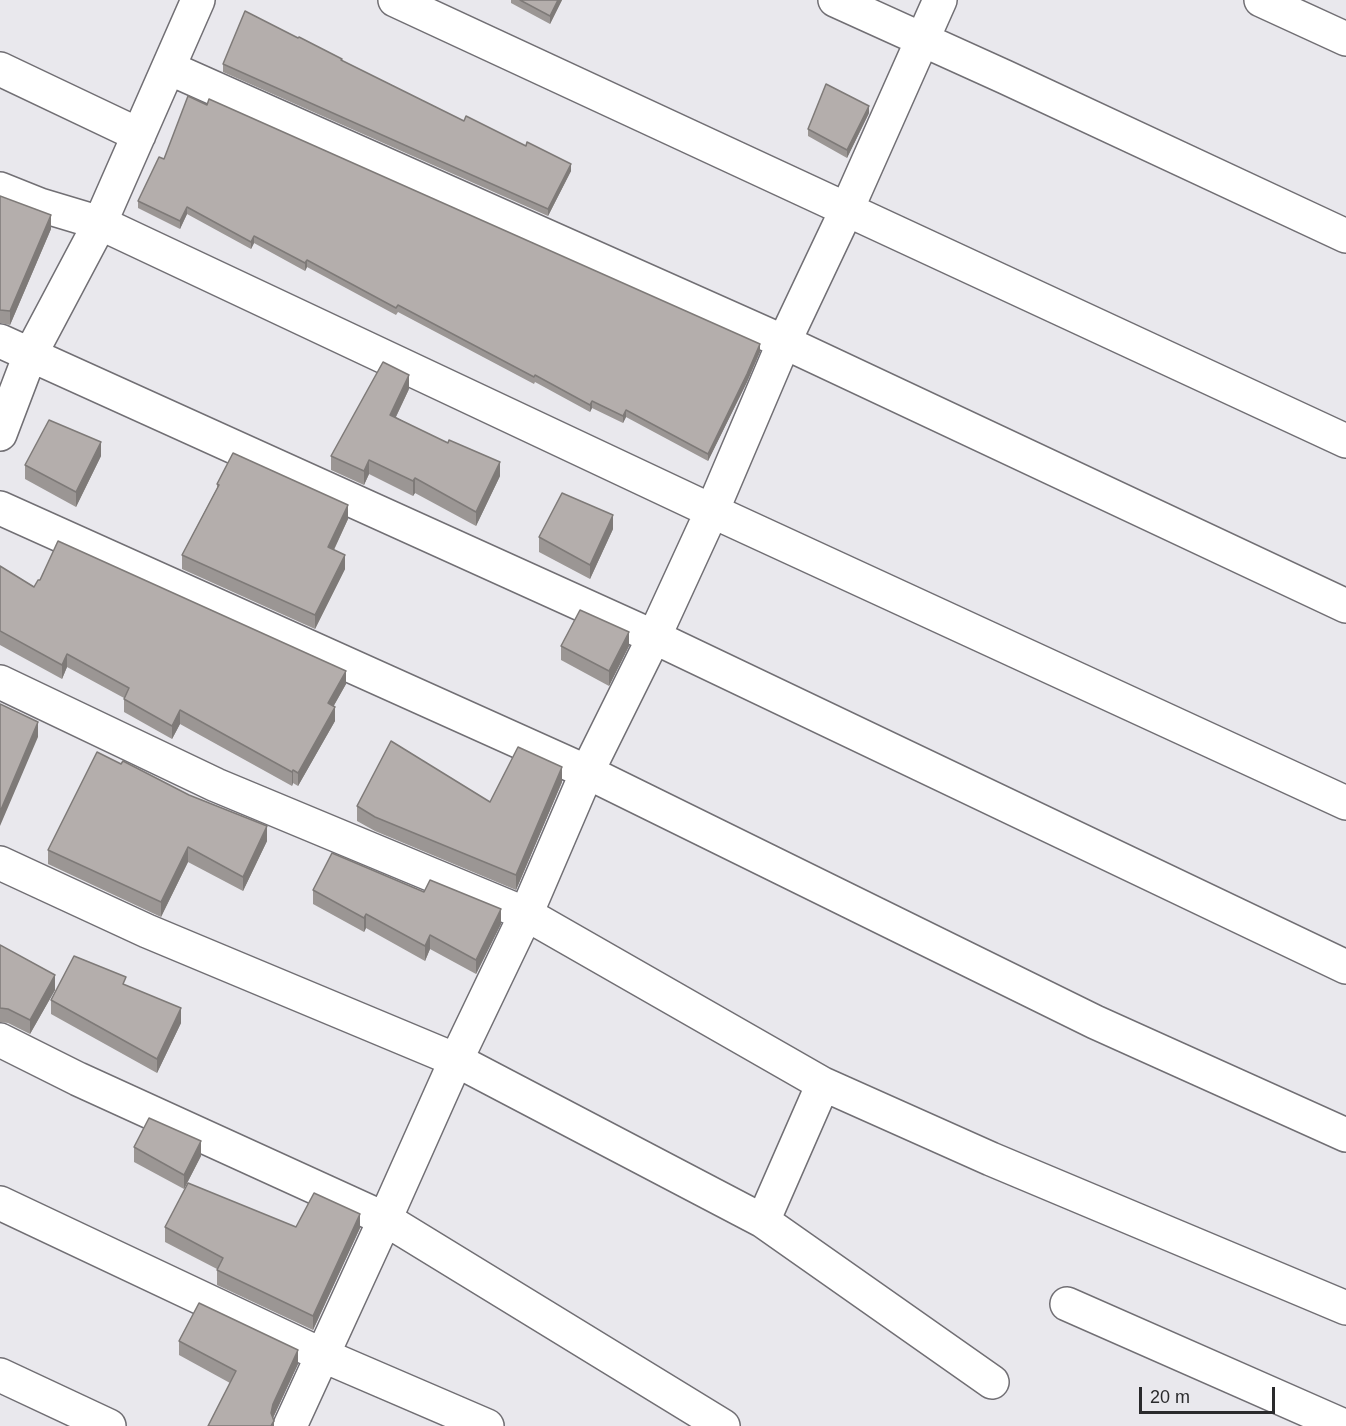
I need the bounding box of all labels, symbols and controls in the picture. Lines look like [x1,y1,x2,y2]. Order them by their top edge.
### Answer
scale bar [1142,1375,1278,1413]
text: 20 m [1150,1387,1190,1407]

